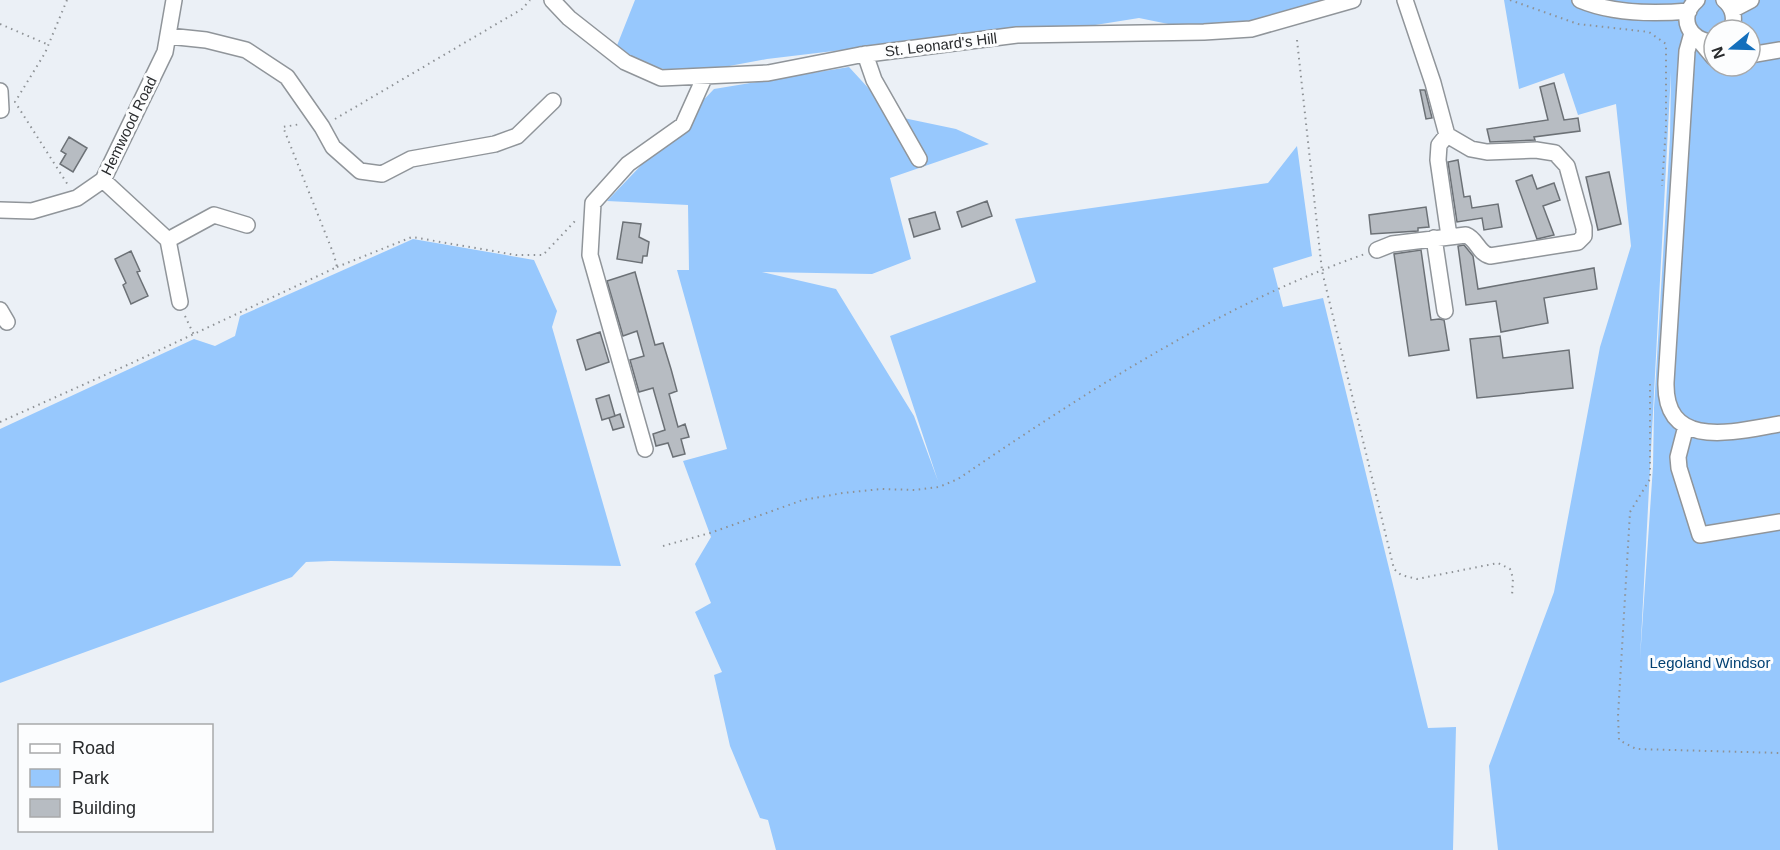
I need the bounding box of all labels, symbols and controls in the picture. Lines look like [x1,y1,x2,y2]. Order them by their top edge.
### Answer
north arrow [1702,18,1762,78]
street label: St. Leonard's Hill [884,29,998,60]
text: N [1708,44,1728,61]
street label: Hemwood Road [97,74,160,178]
park label: Legoland Windsor [1650,654,1770,671]
legend [18,724,213,832]
text: Road [72,738,115,758]
text: Park [72,768,110,788]
text: Building [72,798,136,818]

